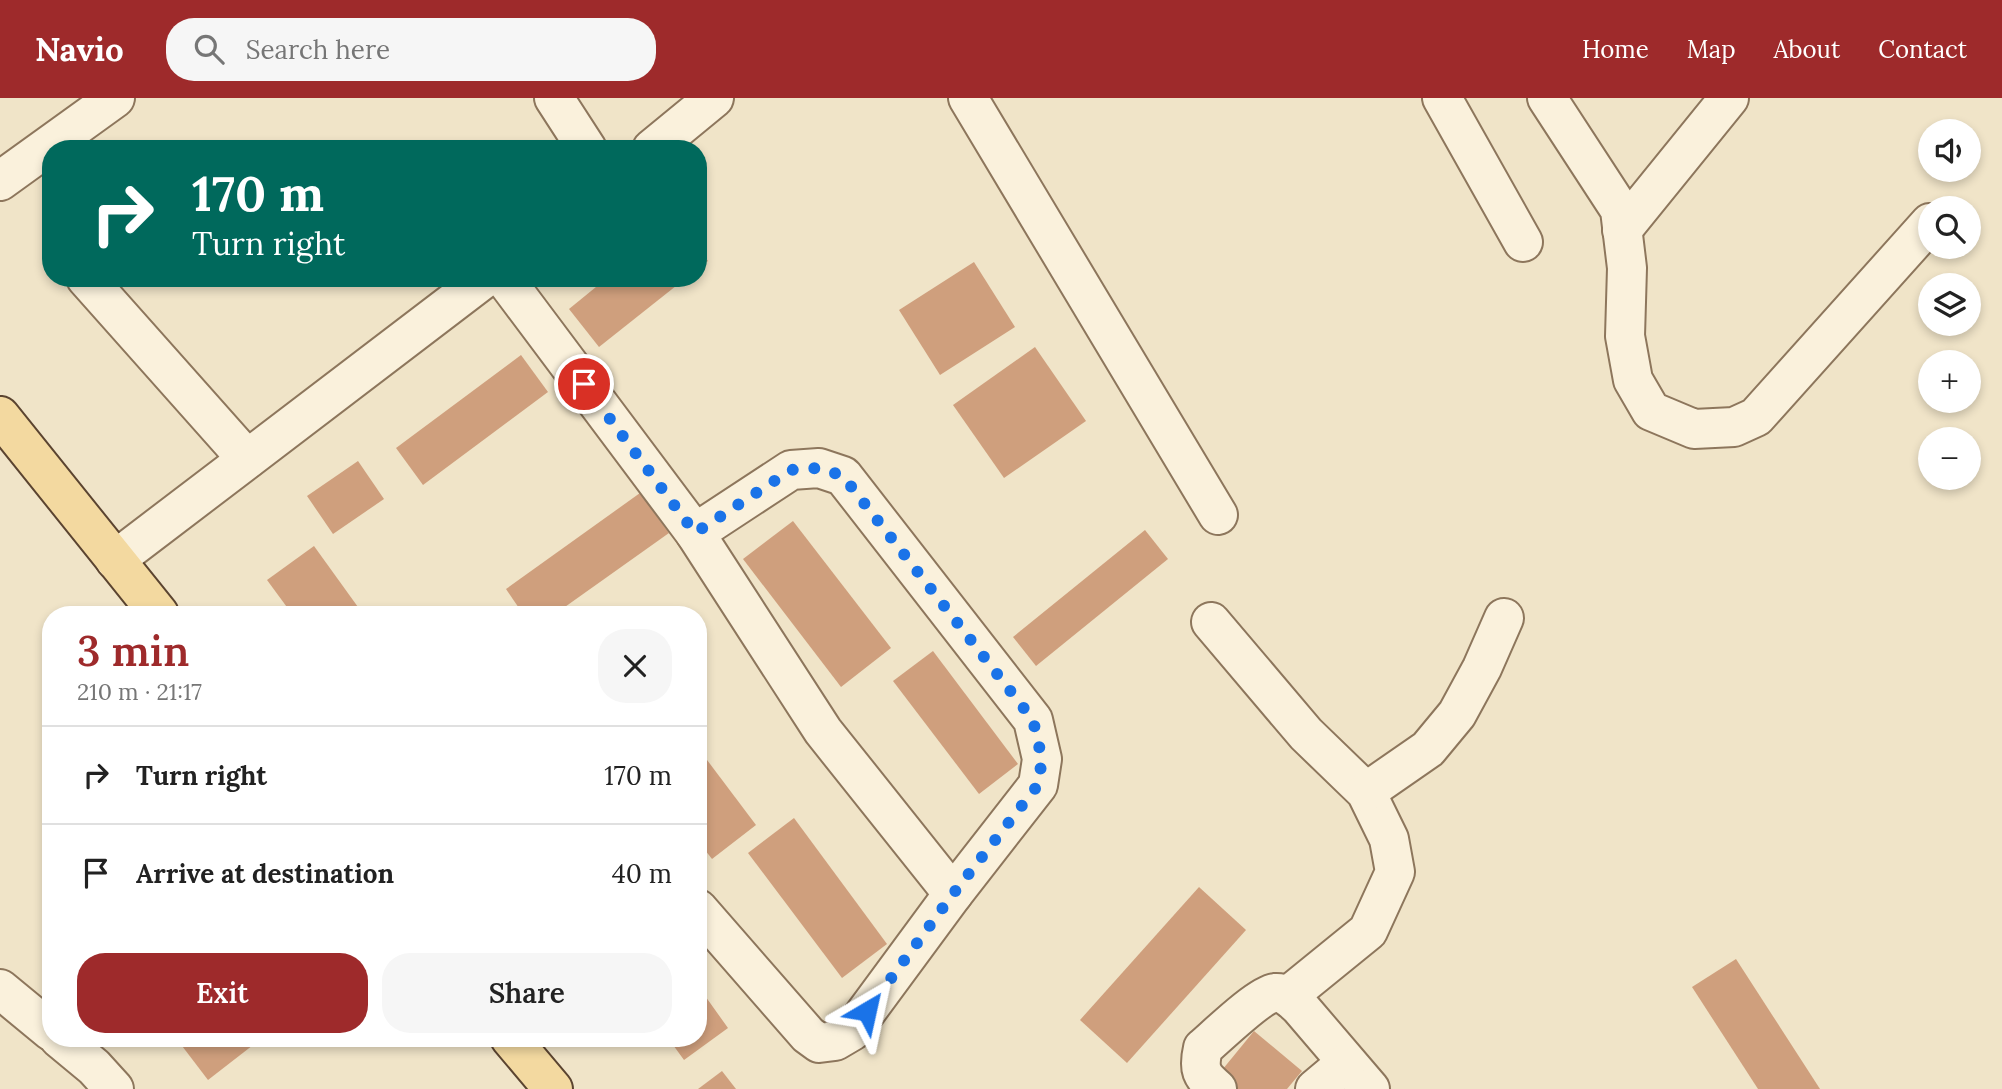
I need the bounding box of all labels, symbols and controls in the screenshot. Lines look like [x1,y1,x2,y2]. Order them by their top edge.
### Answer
search box [166,18,656,81]
text: Navio [35,28,124,70]
icon: search [190,30,228,68]
text: Search here [246,33,390,66]
text: Home [1582,34,1649,65]
text: Map [1687,34,1736,65]
text: About [1774,34,1840,65]
text: Contact [1878,34,1967,65]
map controls [1918,119,1981,490]
button: sound [1918,119,1981,182]
text: 170 m [192,162,324,224]
icon: right [77,168,168,259]
button: search [1918,196,1981,259]
text: Turn right [192,223,345,264]
button: layers [1918,273,1981,336]
button: + [1918,350,1981,413]
pin [554,354,614,414]
icon: arrive [565,365,603,403]
button: − [1918,427,1981,490]
text: 3 min [77,624,189,678]
button: close [598,629,672,703]
text: 210 m · 21:17 [77,677,202,706]
icon: right [77,756,115,794]
text: Turn right [136,759,267,792]
text: 170 m [604,759,672,792]
icon: arrive [77,854,115,892]
text: Arrive at destination [136,857,394,890]
text: 40 m [612,857,672,890]
button: Exit [77,953,368,1033]
button: Share [382,953,672,1033]
position arrow [830,974,904,1048]

